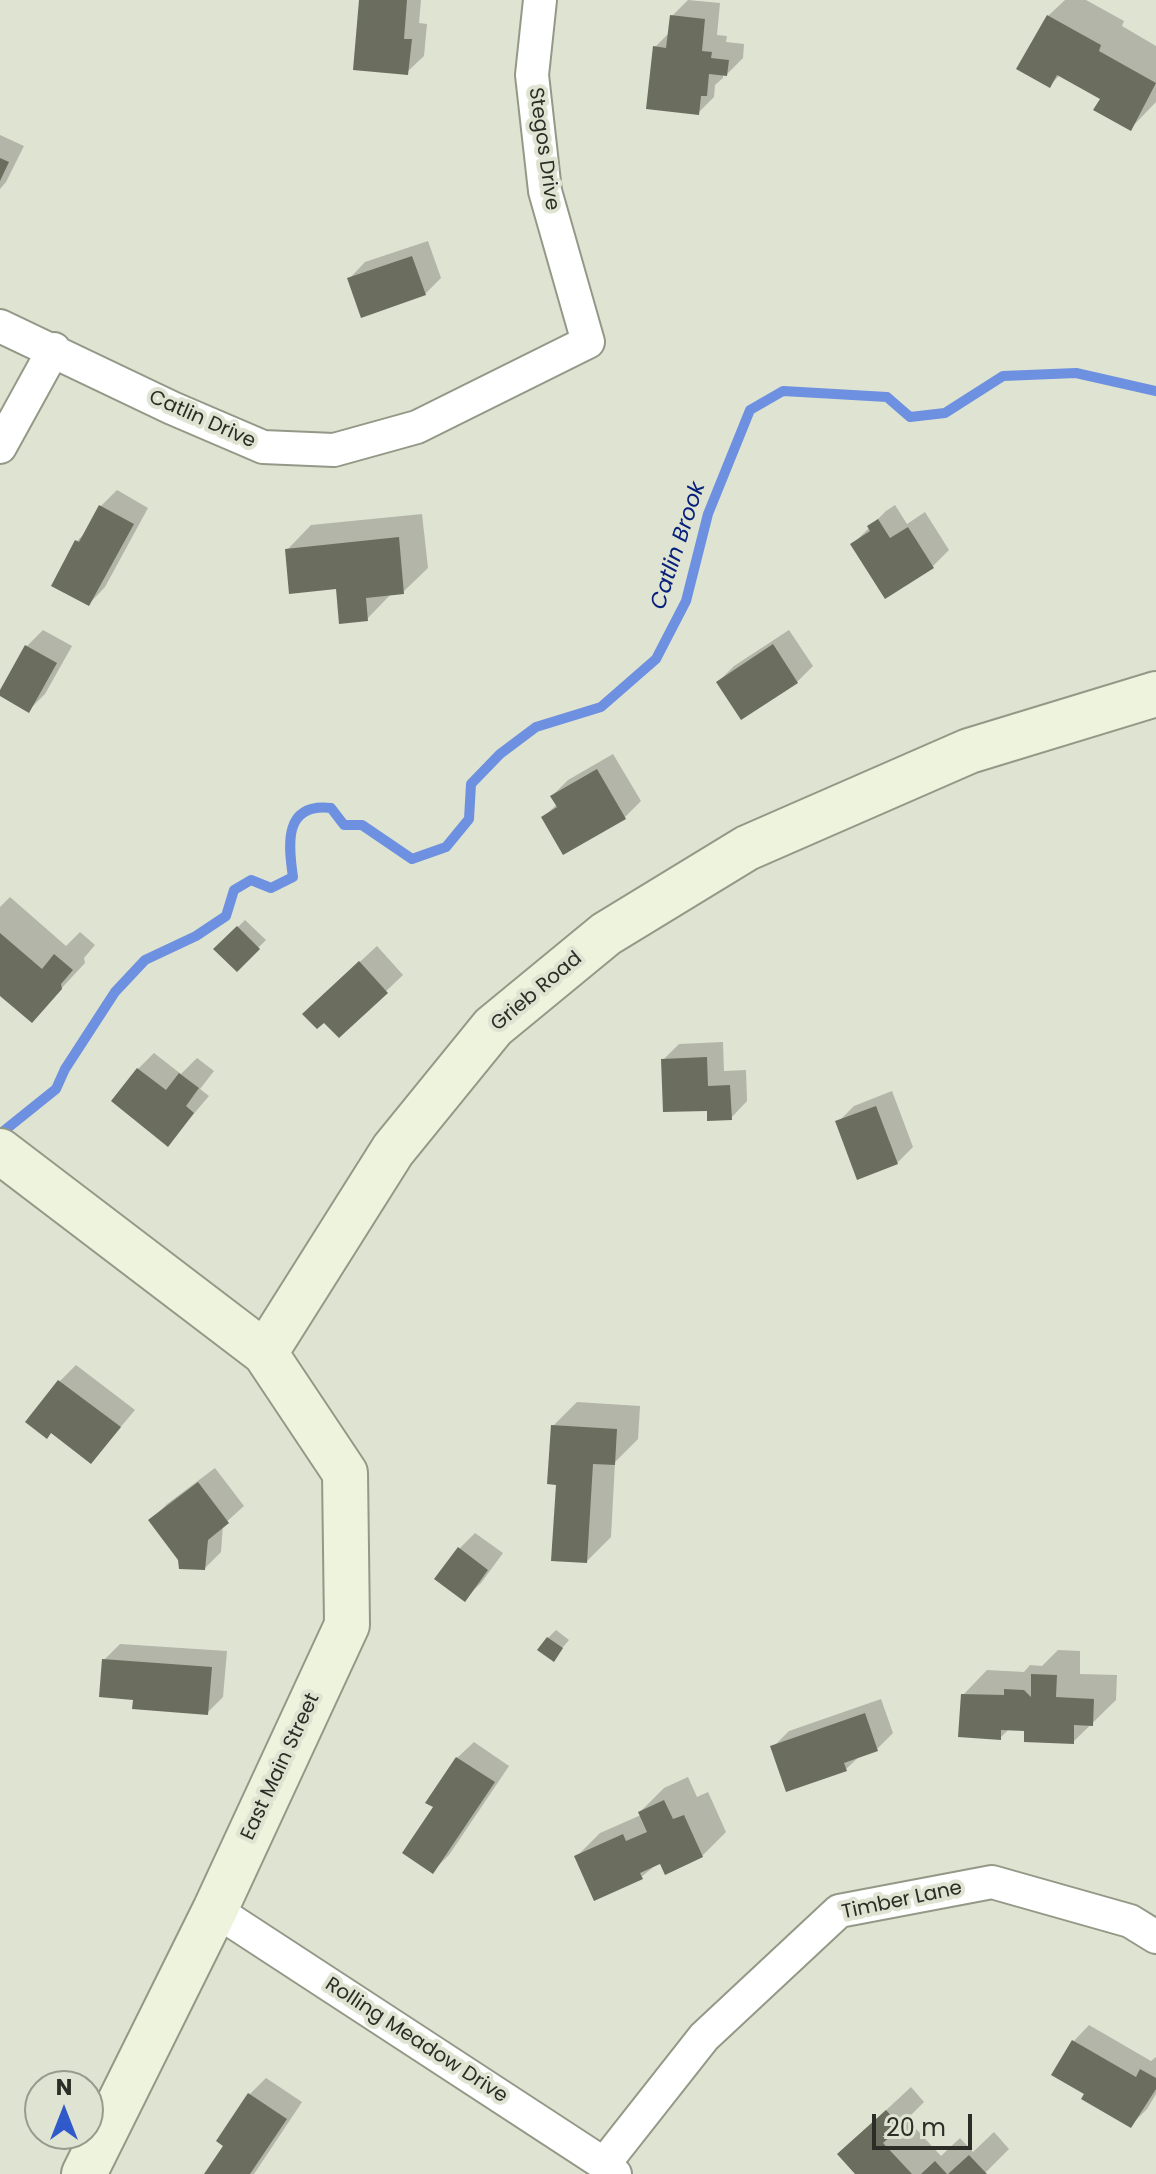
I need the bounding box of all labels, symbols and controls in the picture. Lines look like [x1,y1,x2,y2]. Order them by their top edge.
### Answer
street label: Stegos Drive [523,86,563,212]
street label: Catlin Drive [145,386,259,454]
water label: Catlin Brook [646,479,712,613]
street label: Grieb Road [487,947,587,1037]
street label: East Main Street [236,1690,326,1844]
street label: Timber Lane [840,1877,964,1925]
street label: Rolling Meadow Drive [320,1973,512,2109]
north arrow [24,2070,104,2150]
text: N [56,2072,72,2103]
scale bar [876,2098,976,2148]
text: 20 m [886,2111,946,2144]

